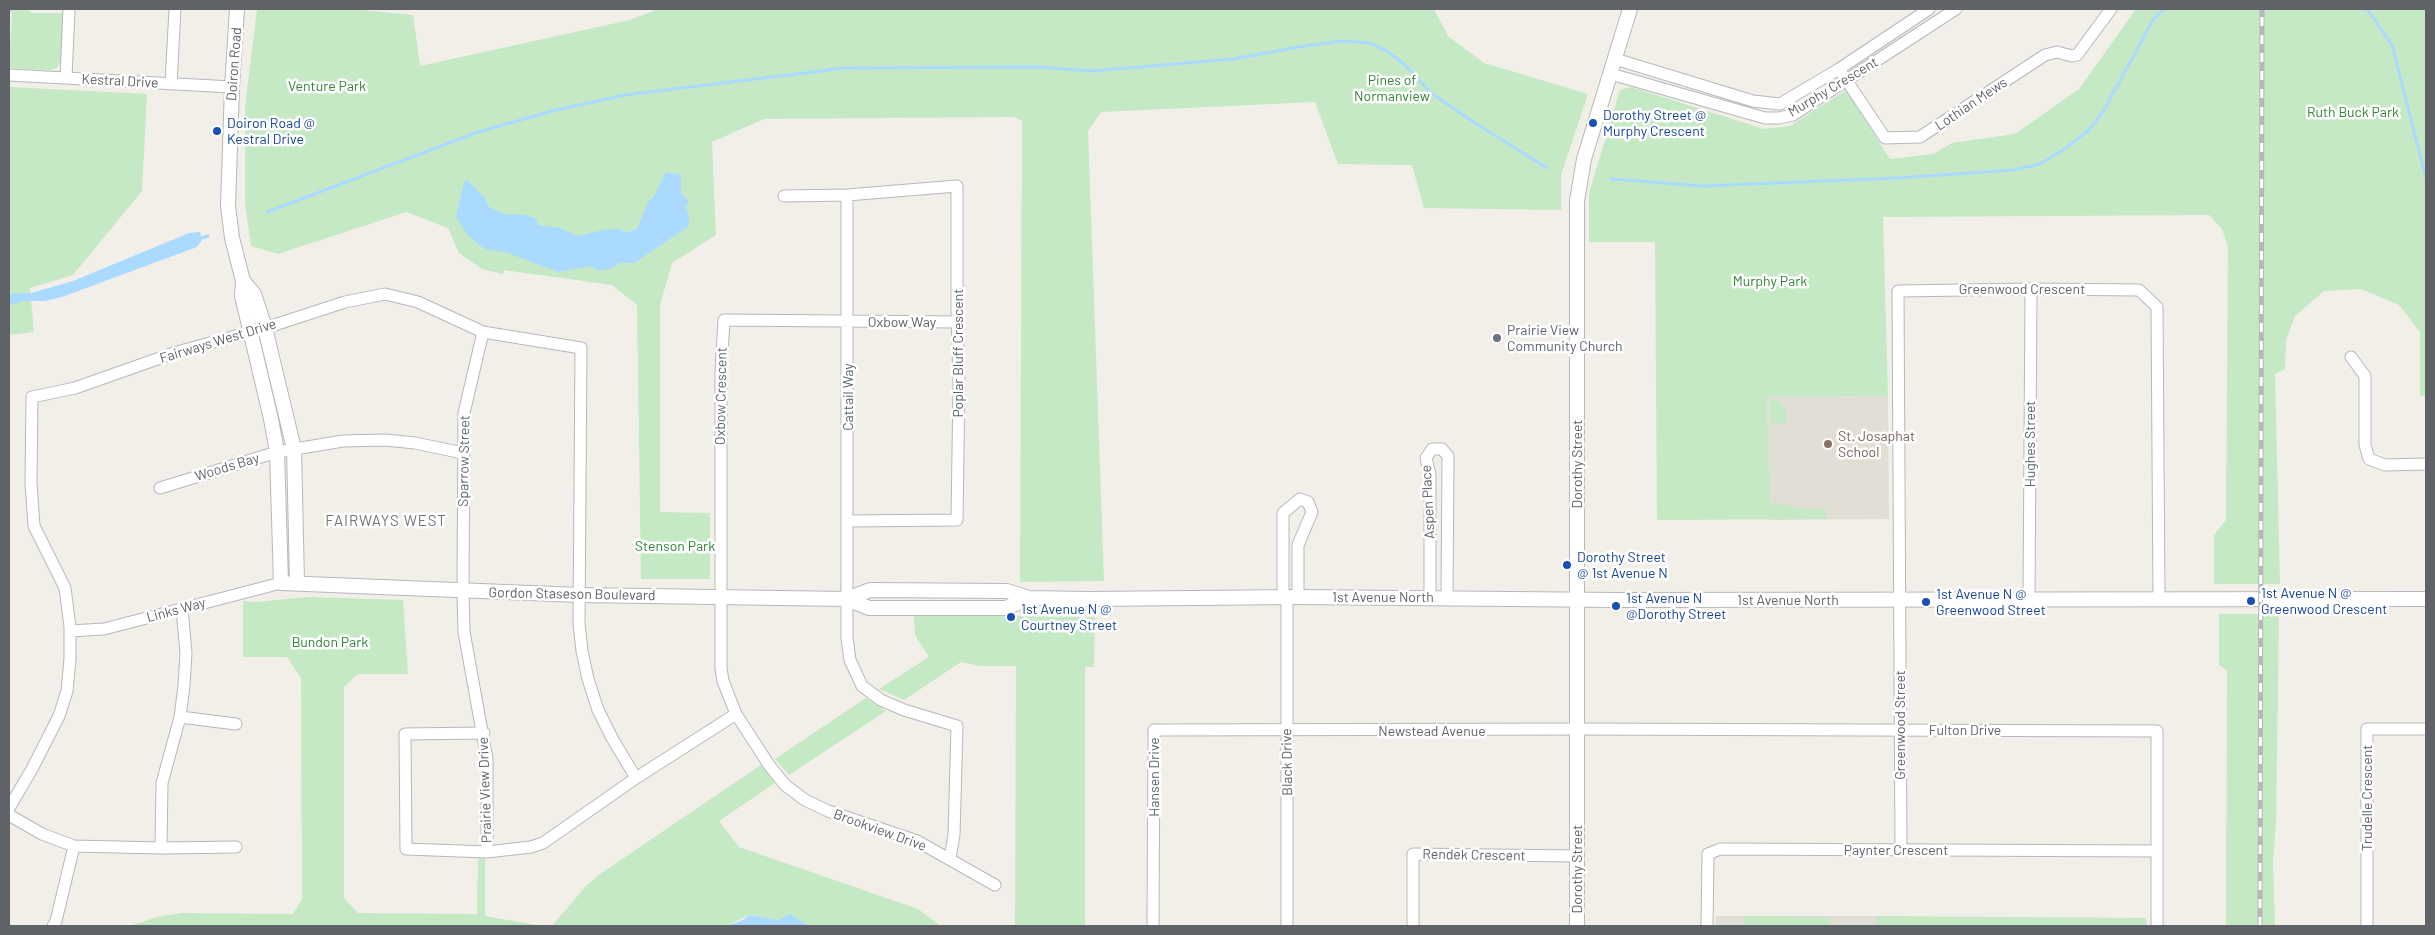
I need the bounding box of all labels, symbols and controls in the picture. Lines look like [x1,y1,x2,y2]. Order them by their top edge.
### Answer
street label: Doiron Road [223,27,245,101]
street label: Murphy Crescent [1785,54,1881,120]
street label: Kestral Drive [81,71,159,91]
park label: Pines of Normanview [1354,72,1430,104]
street label: Lothian Mews [1932,74,2010,134]
park label: Venture Park [288,78,366,94]
park label: Ruth Buck Park [2307,104,2399,120]
place label: Dorothy Street @ Murphy Crescent [1603,107,1706,140]
place label: Doiron Road @ Kestral Drive [227,115,315,148]
marker: Dorothy Street @ Murphy Crescent [1587,117,1599,129]
marker: Doiron Road @ Kestral Drive [211,125,223,137]
park label: Murphy Park [1733,273,1807,289]
street label: Greenwood Crescent [1959,281,2085,297]
street label: Poplar Bluff Crescent [950,289,966,417]
street label: Oxbow Way [868,314,936,330]
street label: Fairways West Drive [158,315,278,367]
place label: Prairie View Community Church [1507,322,1623,354]
marker: Prairie View Community Church [1491,332,1503,344]
street label: Oxbow Crescent [712,347,730,445]
street label: Cattail Way [840,363,856,431]
street label: Hughes Street [2022,401,2038,487]
street label: Sparrow Street [455,415,473,507]
street label: Dorothy Street [1569,420,1585,508]
place label: St. Josaphat School [1838,428,1915,461]
marker: St. Josaphat School [1822,438,1834,450]
street label: Woods Bay [193,449,261,485]
street label: Aspen Place [1418,465,1438,539]
district label: FAIRWAYS WEST [324,512,448,530]
park label: Stenson Park [635,538,715,554]
place label: Dorothy Street @ 1st Avenue N [1577,549,1668,582]
marker: Dorothy Street @ 1st Avenue N [1561,559,1573,571]
street label: Gordon Staseson Boulevard [488,584,656,604]
place label: 1st Avenue N @ Greenwood Crescent [2261,585,2387,618]
place label: 1st Avenue N @ Greenwood Street [1936,586,2046,618]
street label: 1st Avenue North [1332,589,1434,605]
place label: 1st Avenue N @Dorothy Street [1626,590,1726,622]
street label: 1st Avenue North [1737,592,1839,608]
street label: Links Way [145,594,207,626]
marker: 1st Avenue N @ Greenwood Crescent [2245,595,2257,607]
marker: 1st Avenue N @ Greenwood Street [1920,596,1932,608]
marker: 1st Avenue N @Dorothy Street [1610,600,1622,612]
place label: 1st Avenue N @ Courtney Street [1021,601,1117,634]
marker: 1st Avenue N @ Courtney Street [1005,611,1017,623]
park label: Bundon Park [292,634,368,650]
street label: Greenwood Street [1892,670,1908,780]
street label: Fulton Drive [1929,722,2001,738]
street label: Newstead Avenue [1378,723,1486,739]
street label: Black Drive [1278,728,1296,796]
street label: Prairie View Drive [475,737,495,843]
street label: Hansen Drive [1146,737,1162,817]
street label: Trudelle Crescent [2359,745,2375,851]
street label: Brookview Drive [831,805,929,855]
street label: Dorothy Street [1569,825,1585,913]
street label: Paynter Crescent [1844,842,1948,858]
street label: Rendek Crescent [1422,846,1526,864]

